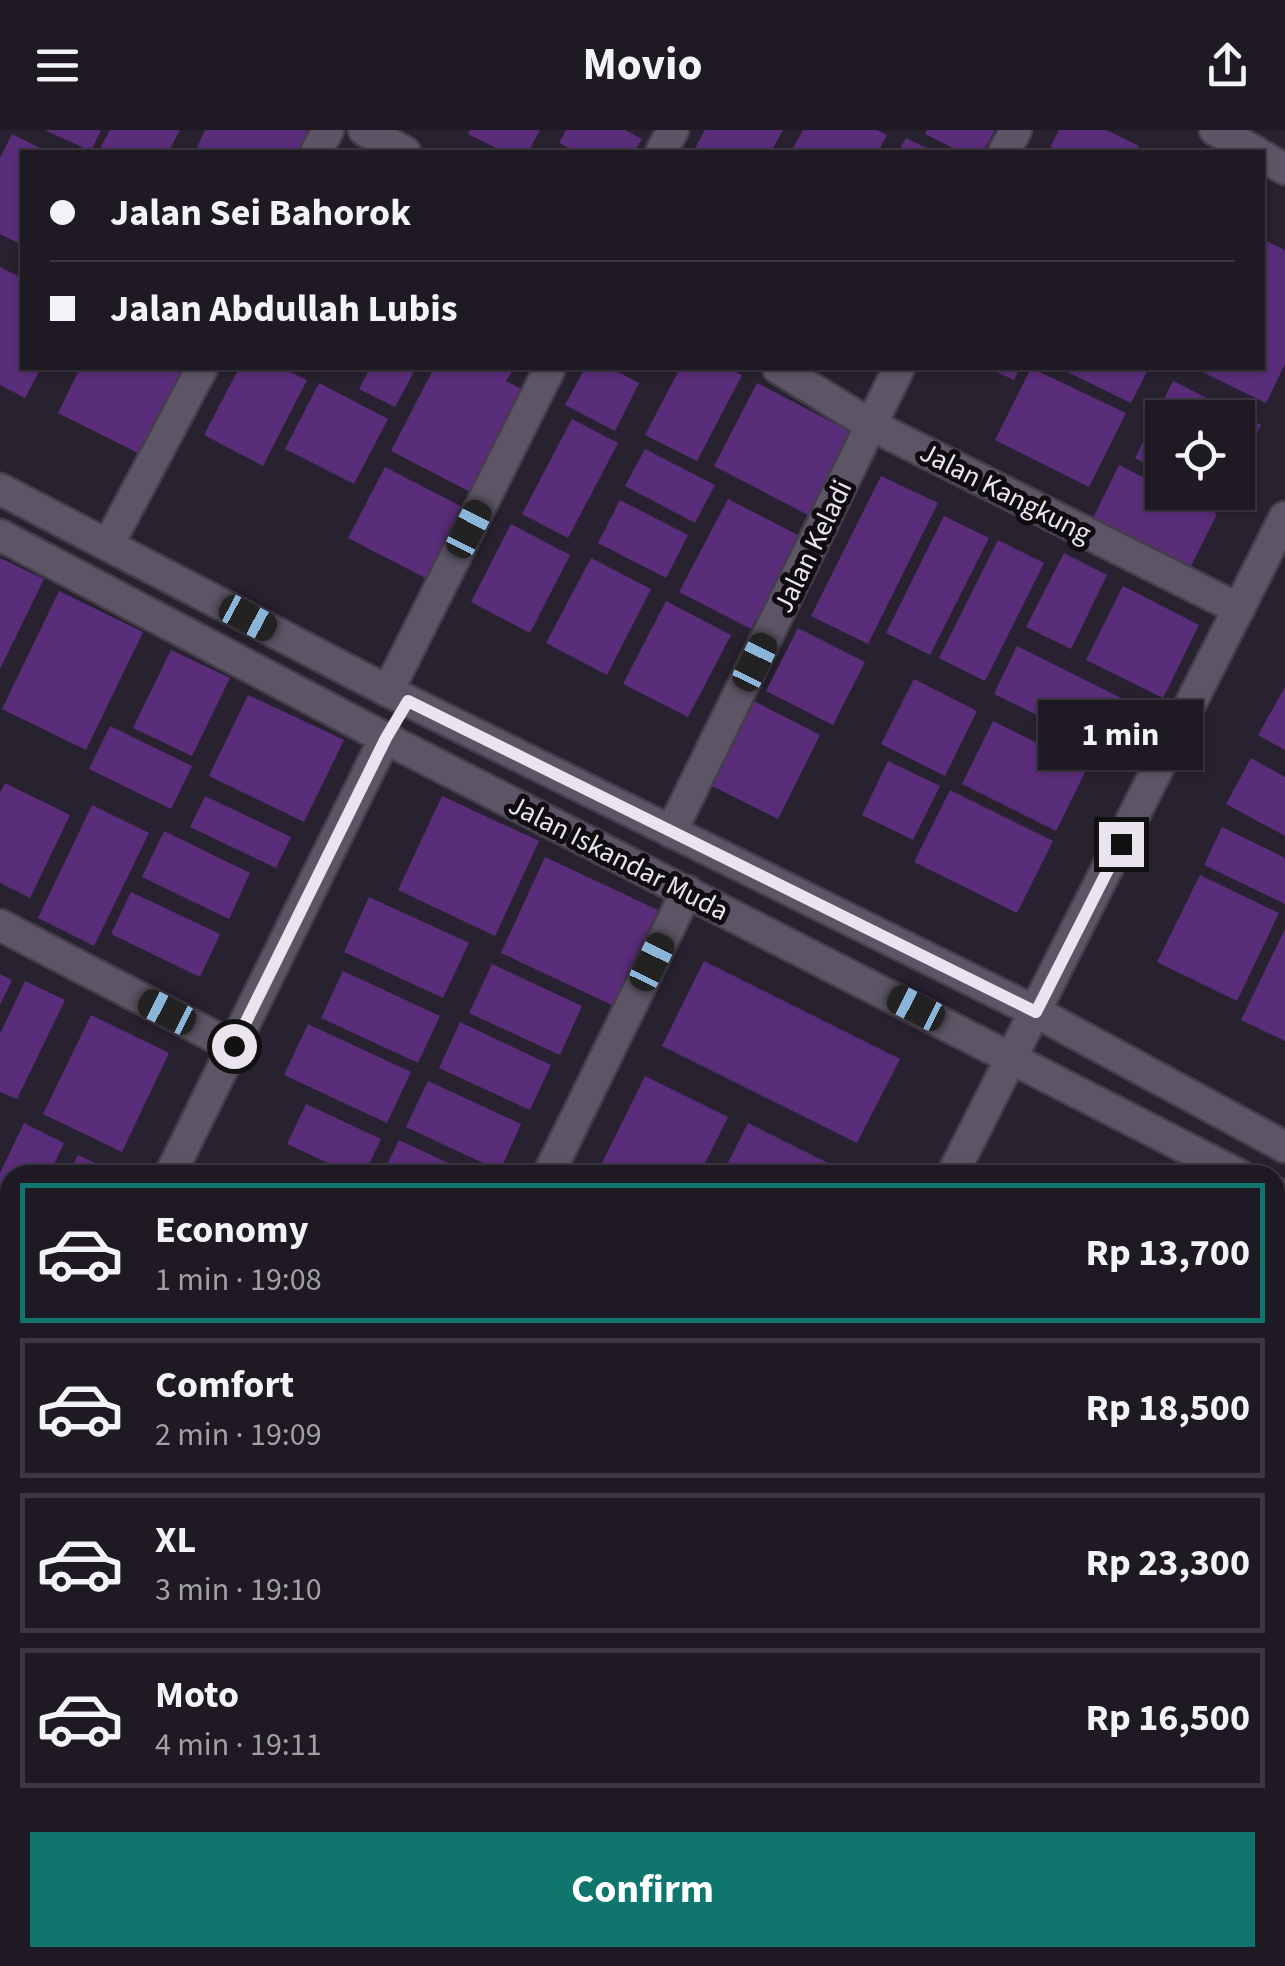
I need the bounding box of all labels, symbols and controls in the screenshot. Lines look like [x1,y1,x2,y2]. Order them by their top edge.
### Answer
text: Movio [583,33,702,97]
icon: menu [30,38,85,93]
icon: share [1200,38,1255,93]
text: Jalan Sei Bahorok [110,186,411,240]
text: Jalan Abdullah Lubis [110,282,458,336]
map controls [1145,400,1255,510]
button: locate [1145,400,1255,510]
street label: Jalan Kangkung [913,432,1098,553]
street label: Jalan Keladi [764,473,862,620]
car [442,495,496,563]
car [214,591,282,645]
car [728,628,782,696]
callout: 1 min [1038,699,1204,769]
text: 1 min [1082,712,1159,758]
street label: Jalan Iskandar Muda [502,785,735,931]
route end [1099,822,1144,867]
car [625,928,679,996]
car [882,981,950,1035]
car [133,985,201,1039]
route start [212,1024,257,1069]
text: Economy [155,1203,308,1257]
icon: car [35,1208,125,1298]
text: Rp 13,700 [1086,1226,1250,1280]
text: 1 min · 19:08 [155,1257,322,1303]
text: Comfort [155,1358,294,1412]
icon: car [35,1363,125,1453]
text: Rp 18,500 [1086,1381,1250,1435]
text: 2 min · 19:09 [155,1412,322,1458]
text: XL [155,1513,196,1567]
icon: car [35,1518,125,1608]
text: Rp 23,300 [1086,1536,1250,1590]
text: 3 min · 19:10 [155,1567,322,1613]
text: Moto [155,1668,239,1722]
icon: car [35,1673,125,1763]
text: Rp 16,500 [1086,1691,1250,1745]
text: 4 min · 19:11 [155,1722,322,1768]
button: Confirm [30,1832,1255,1947]

